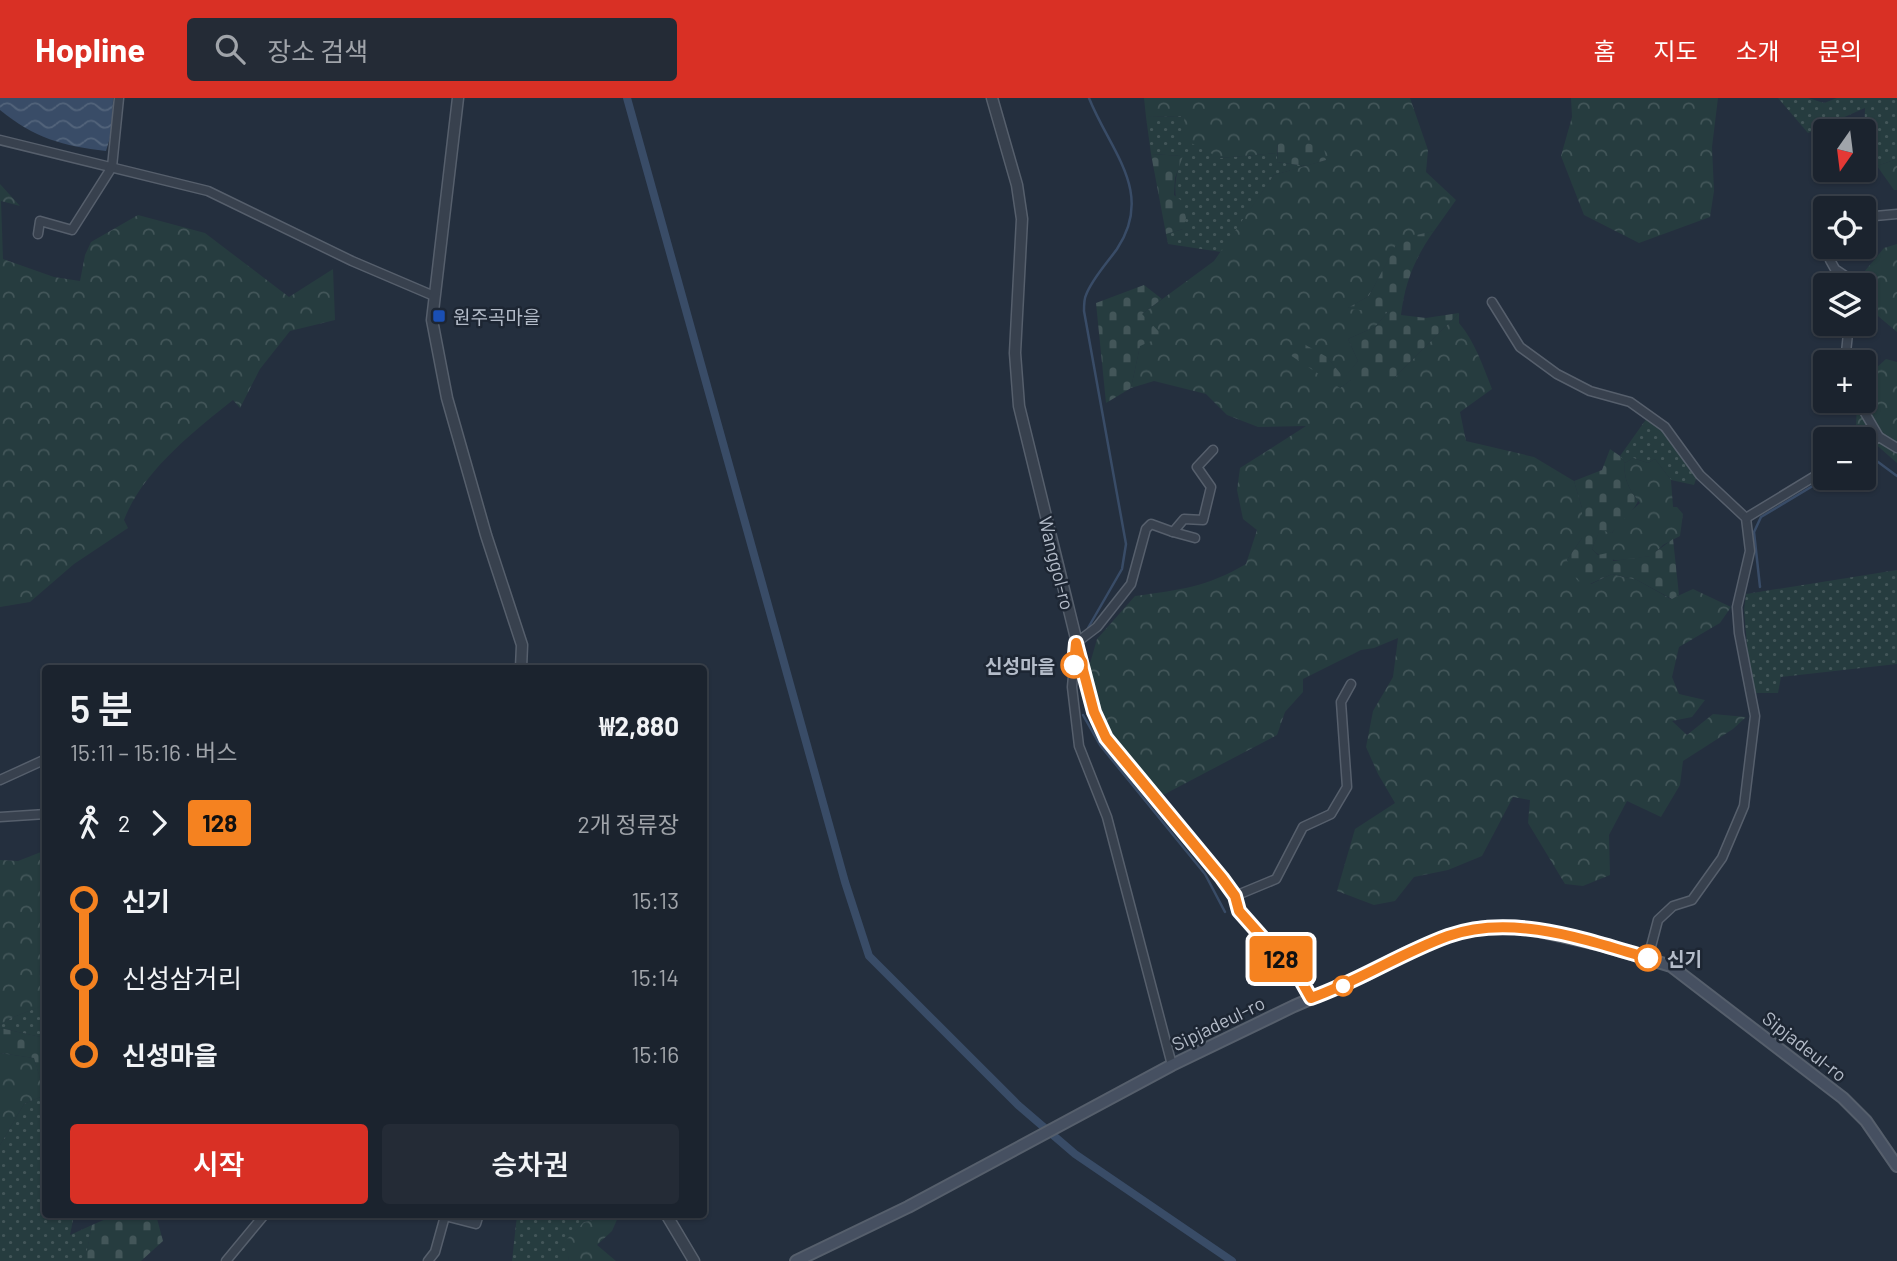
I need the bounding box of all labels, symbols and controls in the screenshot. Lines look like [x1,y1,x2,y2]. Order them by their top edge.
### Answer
search box [187,18,677,81]
text: Hopline [35,29,145,69]
icon: search [211,30,249,68]
text: 장소 검색 [267,35,368,66]
text: 홈 [1593,36,1615,65]
text: 지도 [1653,36,1698,65]
text: 소개 [1736,36,1780,65]
text: 문의 [1818,36,1862,65]
north arrow [1813,119,1876,182]
map controls [1813,119,1876,490]
button: locate [1813,196,1876,259]
button: layers [1813,273,1876,336]
place label: 원주곡마을 [453,305,540,328]
marker: 원주곡마을 [431,308,447,324]
button: + [1813,350,1876,413]
button: − [1813,427,1876,490]
street label: Wanggol-ro [1034,514,1080,612]
marker: 신성마을 [1061,652,1087,678]
place label: 신성마을 [985,654,1055,677]
text: 5 분 [70,685,133,731]
text: ₩2,880 [599,710,679,741]
text: 15:11 – 15:16 · 버스 [70,738,237,766]
icon: walk [70,804,108,842]
icon: forward [140,804,178,842]
text: 128 [202,808,237,837]
text: 2 [118,809,130,837]
text: 2개 정류장 [577,810,679,838]
text: 신기 [122,885,170,916]
text: 15:13 [631,886,679,914]
line badge: 128 [1241,936,1321,982]
text: 128 [1264,944,1298,973]
marker: 신기 [1635,945,1661,971]
place label: 신기 [1667,947,1702,970]
text: 신성삼거리 [122,962,242,993]
text: 15:14 [631,963,679,991]
unlabelled marker [1333,976,1353,996]
street label: Sipjadeul-ro [1168,991,1268,1055]
street label: Sipjadeul-ro [1758,1006,1852,1086]
text: 신성마을 [122,1039,218,1070]
text: 15:16 [631,1040,679,1068]
button: 시작 [70,1124,368,1204]
button: 승차권 [382,1124,679,1204]

